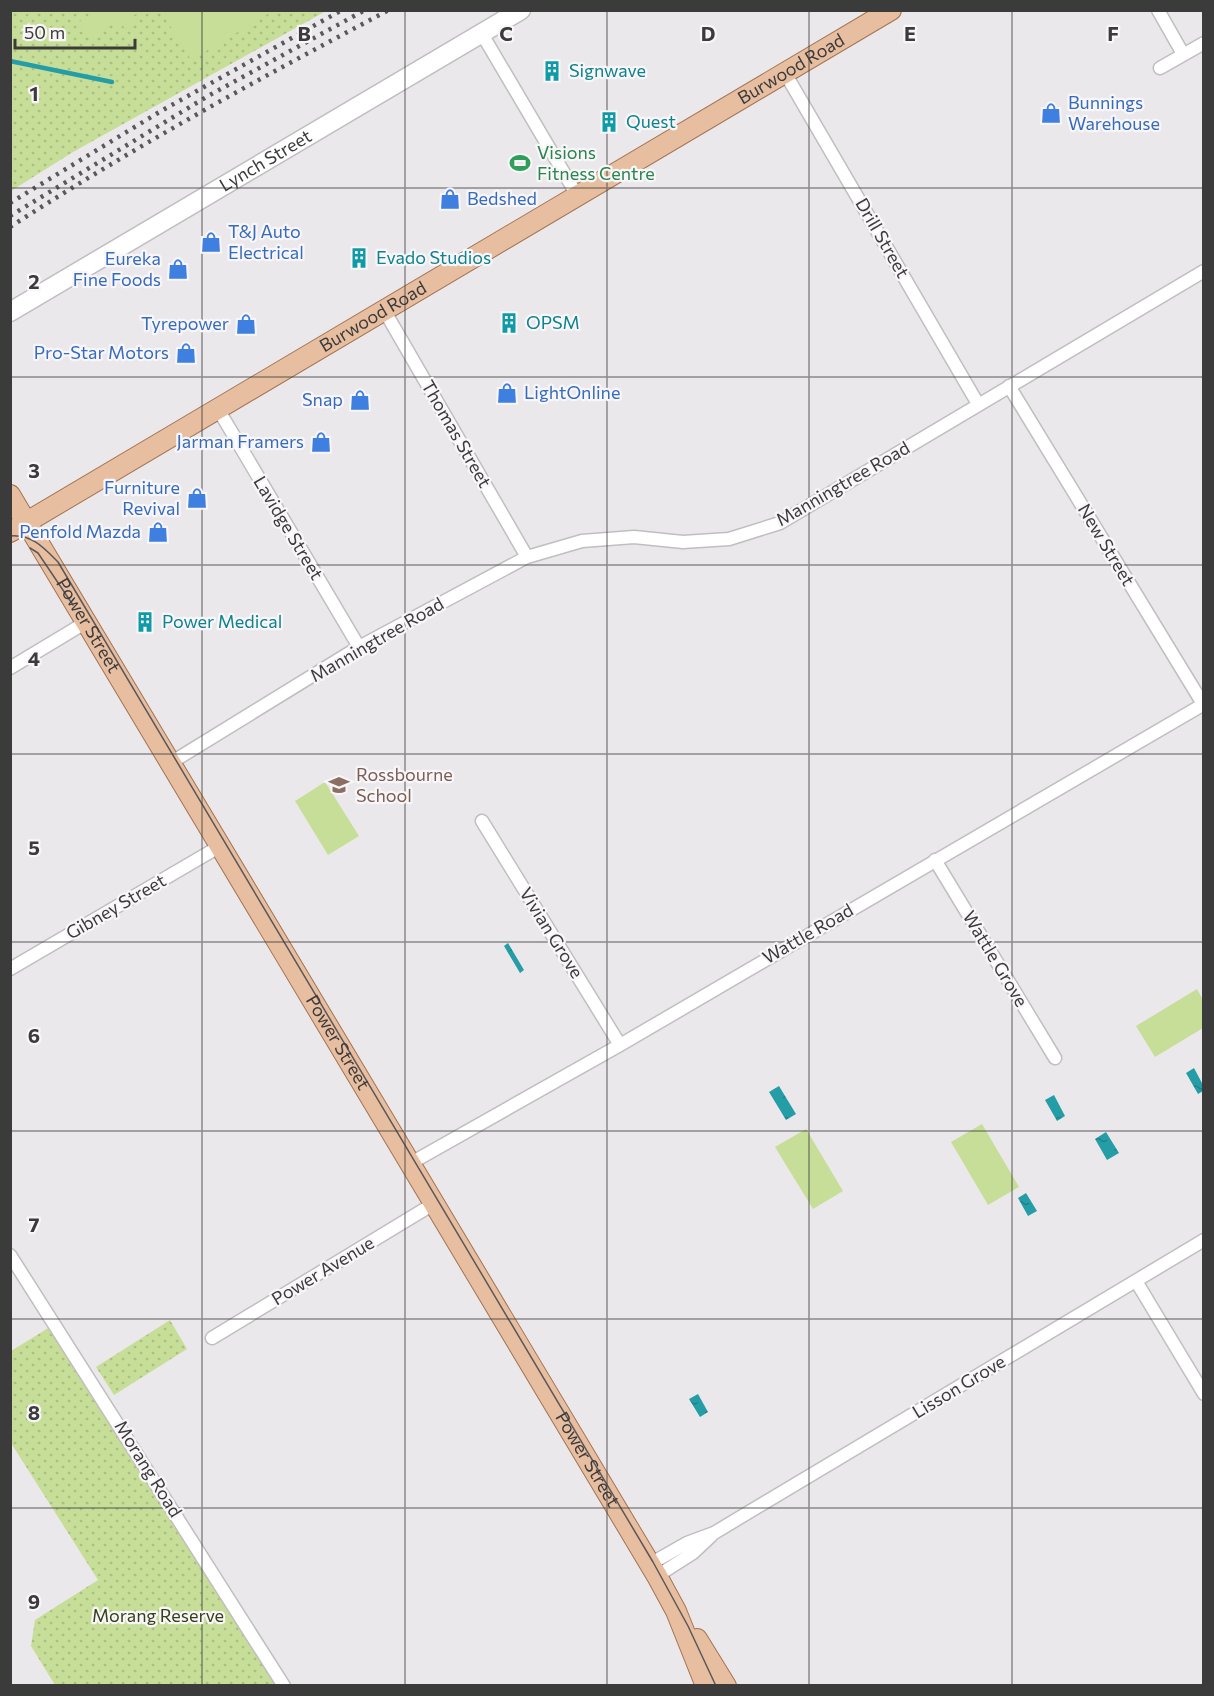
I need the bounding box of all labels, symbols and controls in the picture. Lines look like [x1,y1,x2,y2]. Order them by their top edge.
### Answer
scale bar [15,12,135,50]
text: 50 m [24,21,65,43]
text: B [297,21,311,45]
text: C [499,21,513,45]
text: D [701,21,715,45]
text: E [904,21,916,45]
text: F [1107,21,1119,45]
street label: Burwood Road [733,28,848,108]
building icon: Signwave [540,59,564,83]
place label: Signwave [569,59,646,81]
text: 1 [29,81,39,105]
place label: Bunnings Warehouse [1068,91,1160,134]
shop icon: Bunnings Warehouse [1039,101,1063,125]
building icon: Quest [597,110,621,134]
place label: Quest [626,110,676,132]
street label: Lynch Street [215,124,315,196]
place label: Visions Fitness Centre [537,141,655,184]
sports icon: Visions Fitness Centre [508,151,532,175]
shop icon: Bedshed [438,187,462,211]
place label: Bedshed [467,187,537,209]
street label: Drill Street [851,194,915,281]
place label: T&J Auto Electrical [228,220,304,263]
shop icon: T&J Auto Electrical [199,230,223,254]
building icon: Evado Studios [347,246,371,270]
place label: Evado Studios [376,246,491,268]
place label: Eureka Fine Foods [73,247,161,290]
shop icon: Eureka Fine Foods [166,257,190,281]
text: 2 [28,269,40,293]
street label: Burwood Road [315,276,430,356]
building icon: OPSM [497,311,521,335]
place label: OPSM [526,311,580,333]
place label: Tyrepower [141,312,229,334]
shop icon: Tyrepower [234,312,258,336]
place label: Pro-Star Motors [34,341,169,363]
shop icon: Pro-Star Motors [174,341,198,365]
street label: Thomas Street [417,376,496,491]
shop icon: LightOnline [495,381,519,405]
place label: LightOnline [524,381,620,403]
place label: Snap [302,388,343,410]
shop icon: Snap [348,388,372,412]
place label: Jarman Framers [177,430,304,452]
shop icon: Jarman Framers [309,430,333,454]
street label: Manningtree Road [772,436,913,530]
text: 3 [28,458,40,482]
street label: Lavidge Street [249,472,328,583]
place label: Furniture Revival [104,476,180,519]
shop icon: Furniture Revival [185,486,209,510]
street label: New Street [1074,500,1140,589]
place label: Penfold Mazda [19,520,141,542]
shop icon: Penfold Mazda [146,520,170,544]
street label: Power Street [52,574,126,676]
street label: Manningtree Road [306,592,447,686]
building icon: Power Medical [133,610,157,634]
place label: Power Medical [162,610,282,632]
text: 4 [28,646,40,670]
place label: Rossbourne School [356,763,453,806]
school or university icon: Rossbourne School [327,773,351,797]
text: 5 [28,835,40,859]
street label: Gibney Street [62,869,169,944]
street label: Vivian Grove [515,883,588,982]
street label: Wattle Road [758,898,857,968]
street label: Wattle Grove [959,907,1033,1010]
street label: Power Street [302,991,375,1093]
text: 6 [28,1023,40,1047]
text: 7 [29,1212,40,1236]
street label: Power Avenue [267,1231,378,1309]
street label: Lisson Grove [908,1350,1009,1423]
text: 8 [28,1400,40,1424]
street label: Power Street [551,1408,625,1510]
street label: Morang Road [110,1416,187,1521]
text: 9 [28,1589,40,1613]
park label: Morang Reserve [92,1604,224,1626]

